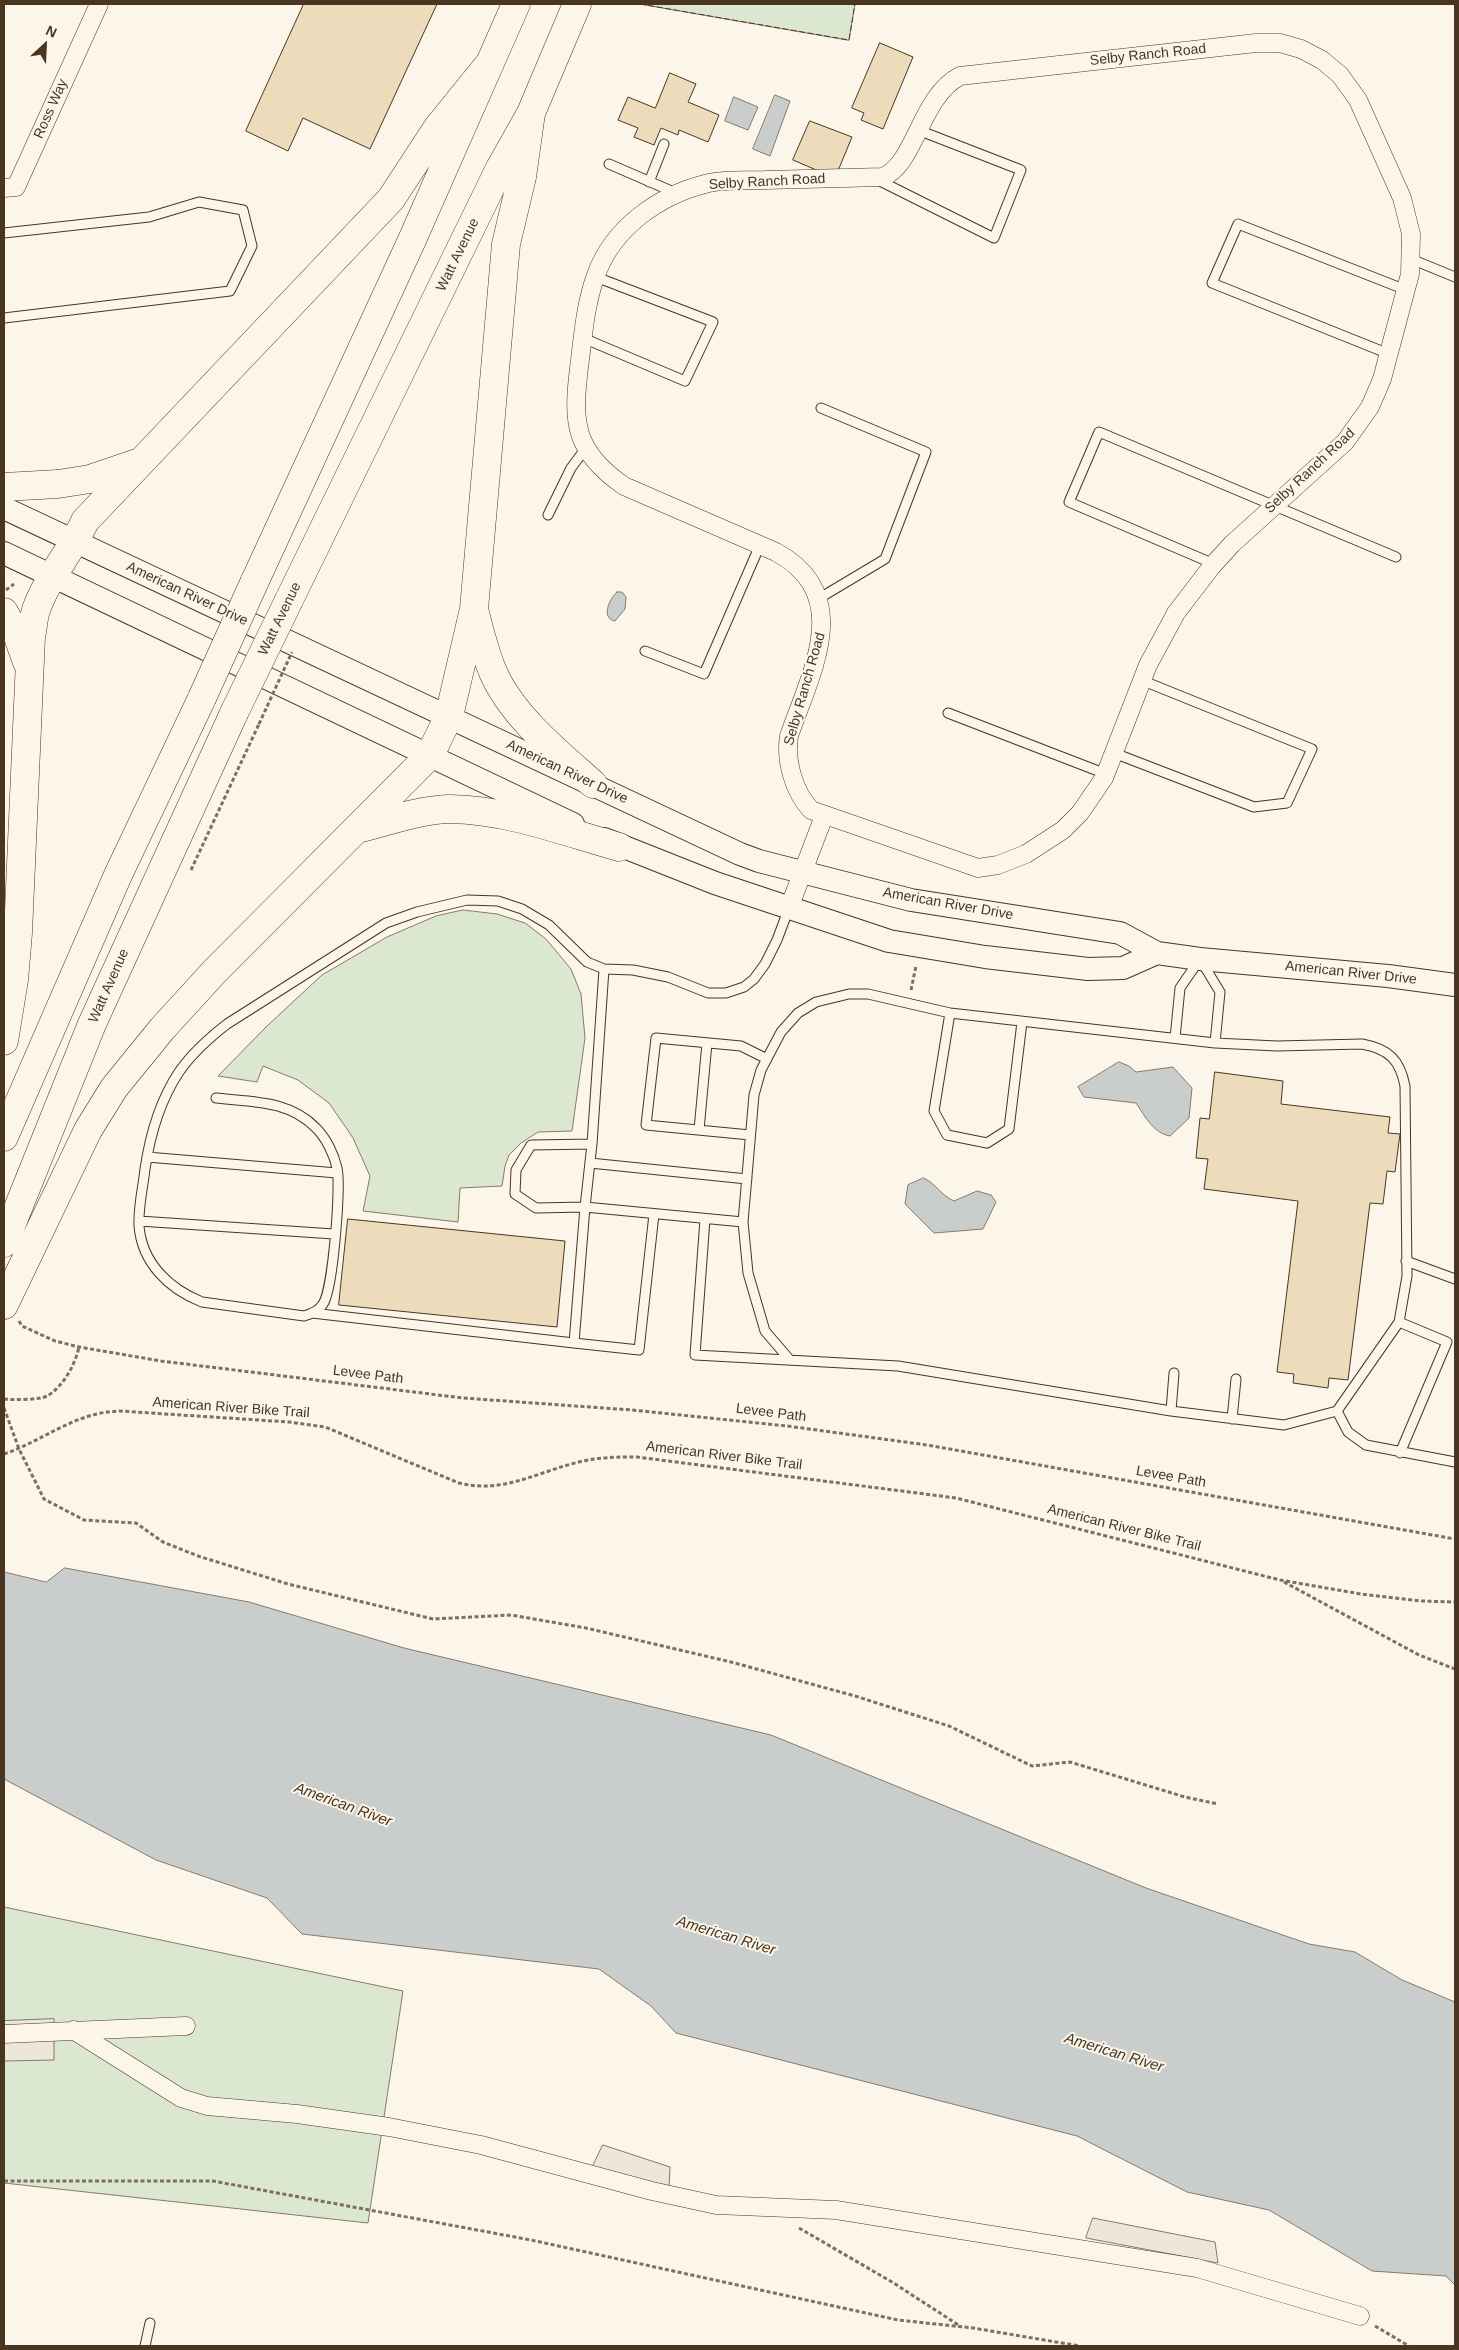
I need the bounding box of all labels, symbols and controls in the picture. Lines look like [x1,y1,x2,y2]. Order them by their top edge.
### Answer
north arrow [20,20,70,70]
text: N [43,22,59,41]
street label: Selby Ranch Road [1089,41,1207,69]
street label: Ross Way [30,77,72,141]
street label: Selby Ranch Road [708,171,826,193]
street label: Watt Avenue [433,216,483,294]
street label: Selby Ranch Road [1262,425,1358,517]
street label: American River Drive [124,558,250,630]
street label: Watt Avenue [255,580,305,658]
street label: Selby Ranch Road [781,631,829,747]
street label: American River Drive [504,736,630,808]
street label: American River Drive [881,884,1015,924]
street label: Watt Avenue [85,946,133,1026]
street label: American River Drive [1284,958,1418,988]
street label: Levee Path [332,1362,404,1388]
street label: American River Bike Trail [152,1394,310,1422]
street label: Levee Path [735,1400,807,1426]
street label: American River Bike Trail [645,1438,803,1474]
street label: Levee Path [1135,1463,1207,1491]
street label: American River Bike Trail [1046,1501,1202,1555]
water label: American River [292,1779,394,1831]
water label: American River [674,1912,778,1960]
water label: American River [1062,2029,1166,2077]

